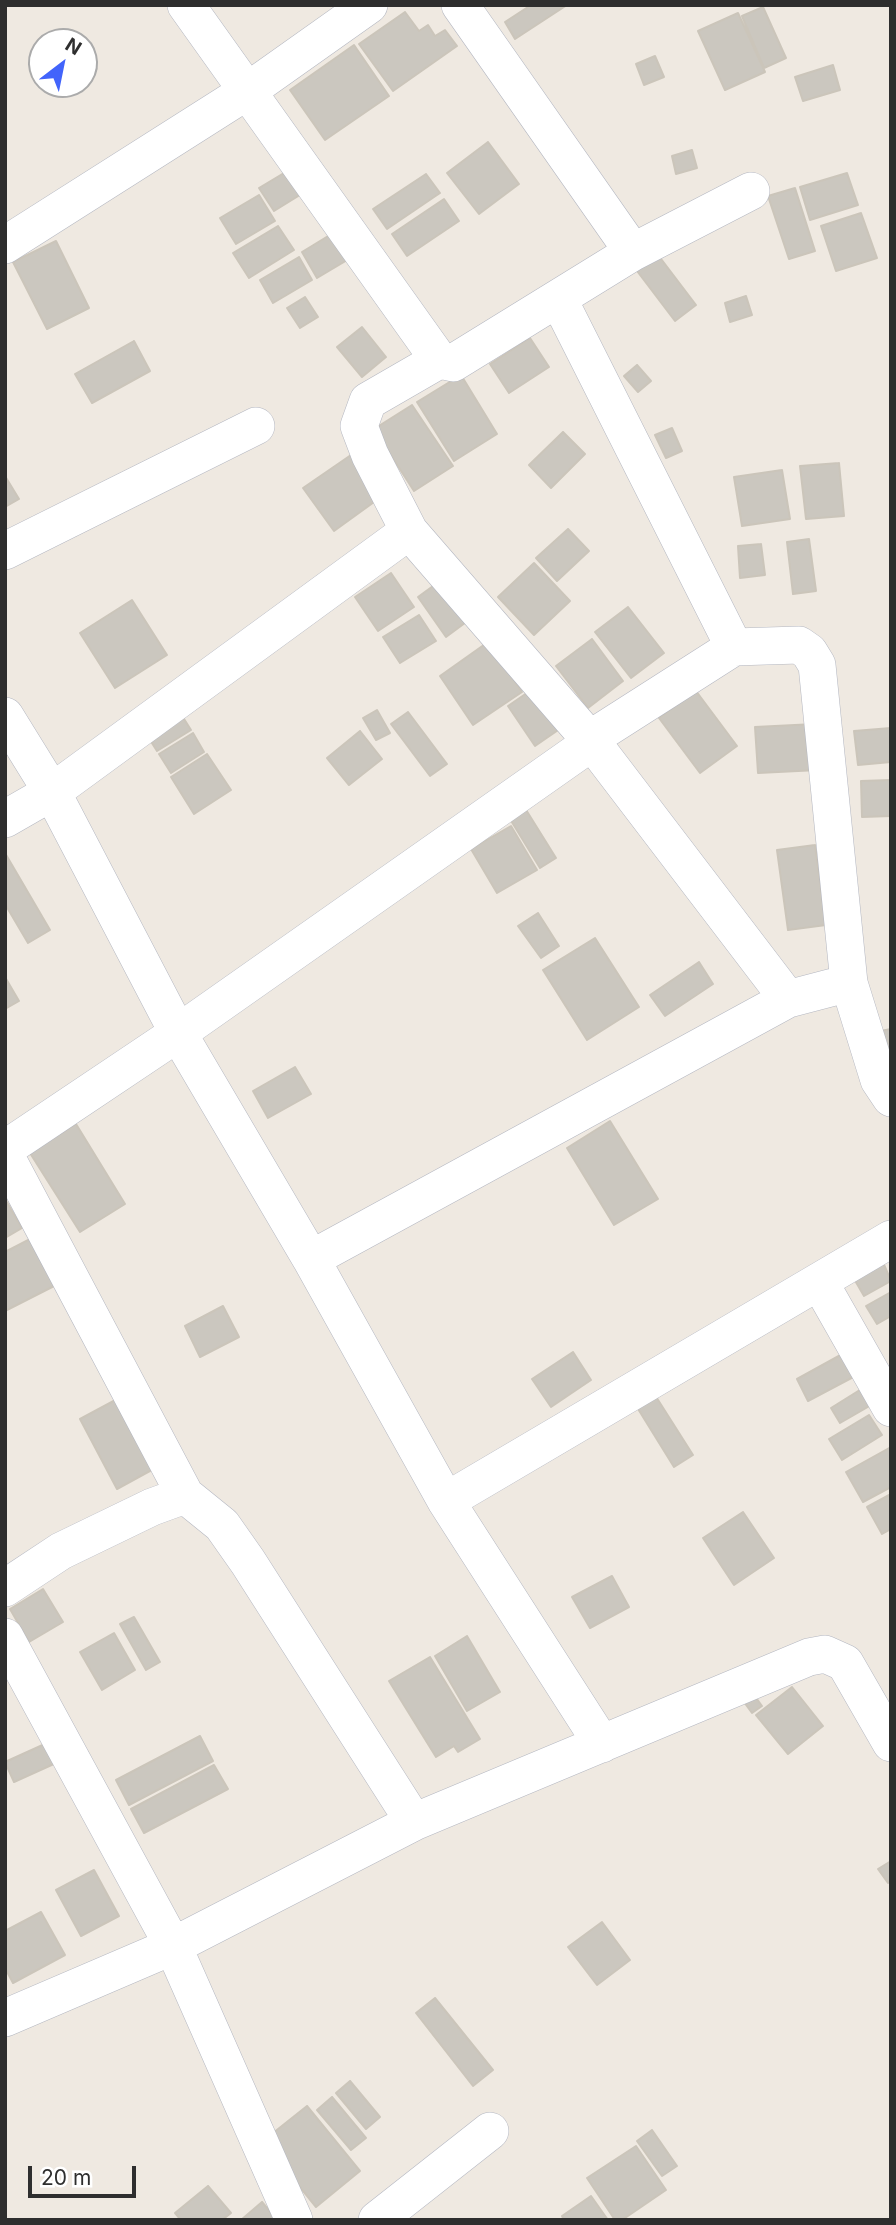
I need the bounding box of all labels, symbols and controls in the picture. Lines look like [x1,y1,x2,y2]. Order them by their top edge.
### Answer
north arrow [28,28,98,98]
text: N [61,33,86,60]
scale bar [32,2152,140,2196]
text: 20 m [41,2165,91,2190]

